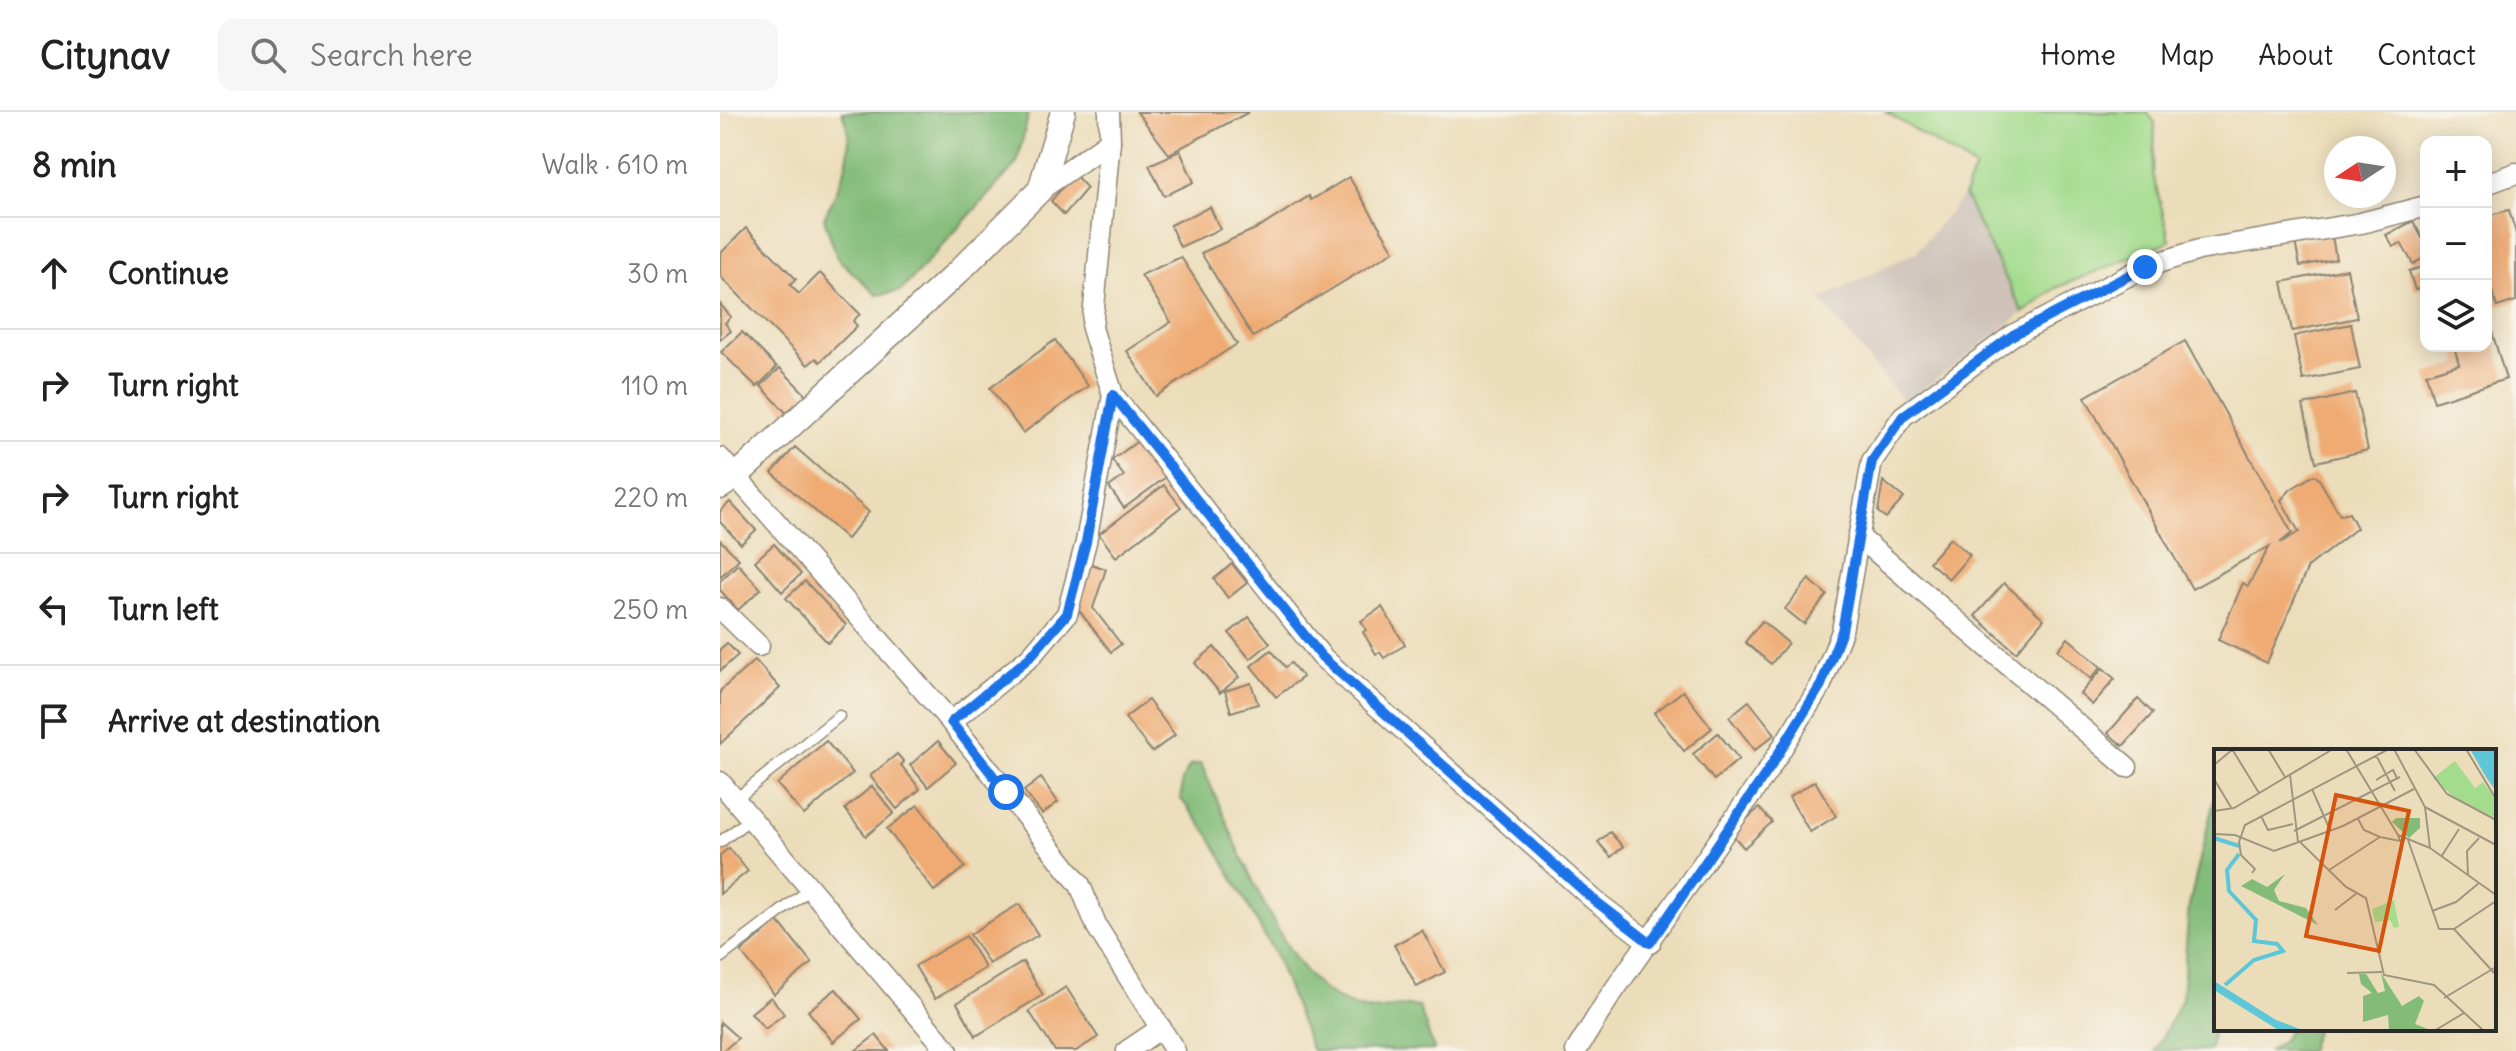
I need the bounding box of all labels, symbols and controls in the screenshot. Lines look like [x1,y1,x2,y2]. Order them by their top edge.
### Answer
search box [218,19,778,91]
text: Citynav [40,32,170,79]
icon: search [246,33,290,77]
text: Search here [310,36,473,74]
text: Home [2040,37,2116,73]
text: Map [2160,37,2214,73]
text: About [2258,37,2333,73]
text: Contact [2377,37,2476,73]
north arrow [2324,136,2396,208]
map controls [2420,136,2492,352]
button: + [2420,136,2492,208]
text: 8 min [32,143,117,186]
text: Walk · 610 m [542,148,688,181]
button: − [2420,208,2492,280]
route end [2127,249,2163,285]
icon: ahead [32,251,76,295]
text: Continue [108,254,229,292]
text: 30 m [627,257,688,290]
button: layers [2420,280,2492,352]
icon: right [32,363,76,407]
text: Turn right [108,366,239,404]
text: 110 m [621,369,688,402]
icon: right [32,475,76,519]
text: Turn right [108,478,239,516]
text: 220 m [613,481,688,514]
icon: left [32,587,76,631]
text: Turn left [108,590,219,628]
text: 250 m [613,593,688,626]
icon: arrive [32,699,76,743]
text: Arrive at destination [108,702,380,740]
inset map [2214,749,2496,1031]
route start [988,774,1024,810]

